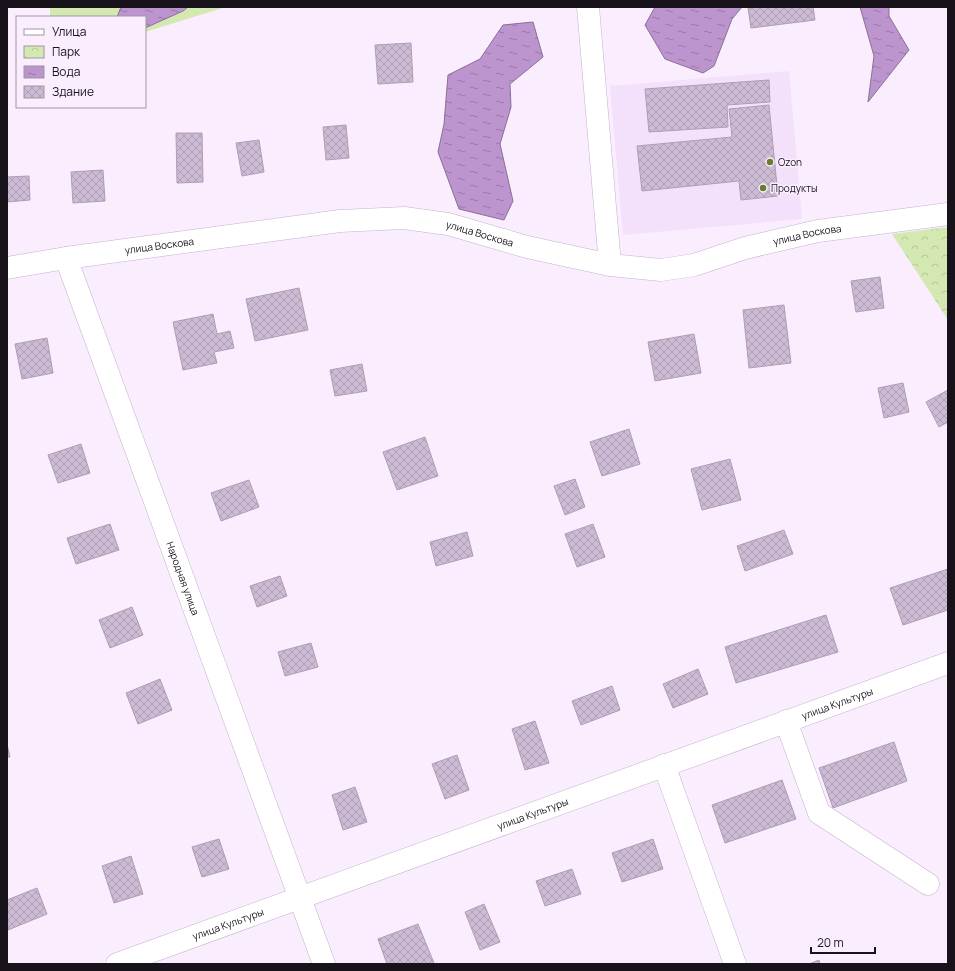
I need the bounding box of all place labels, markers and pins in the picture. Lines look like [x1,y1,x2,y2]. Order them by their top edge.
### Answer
place label: Ozon [778,155,802,169]
marker: Ozon [765,157,775,167]
place label: Продукты [771,181,818,195]
marker: Продукты [758,183,768,193]

